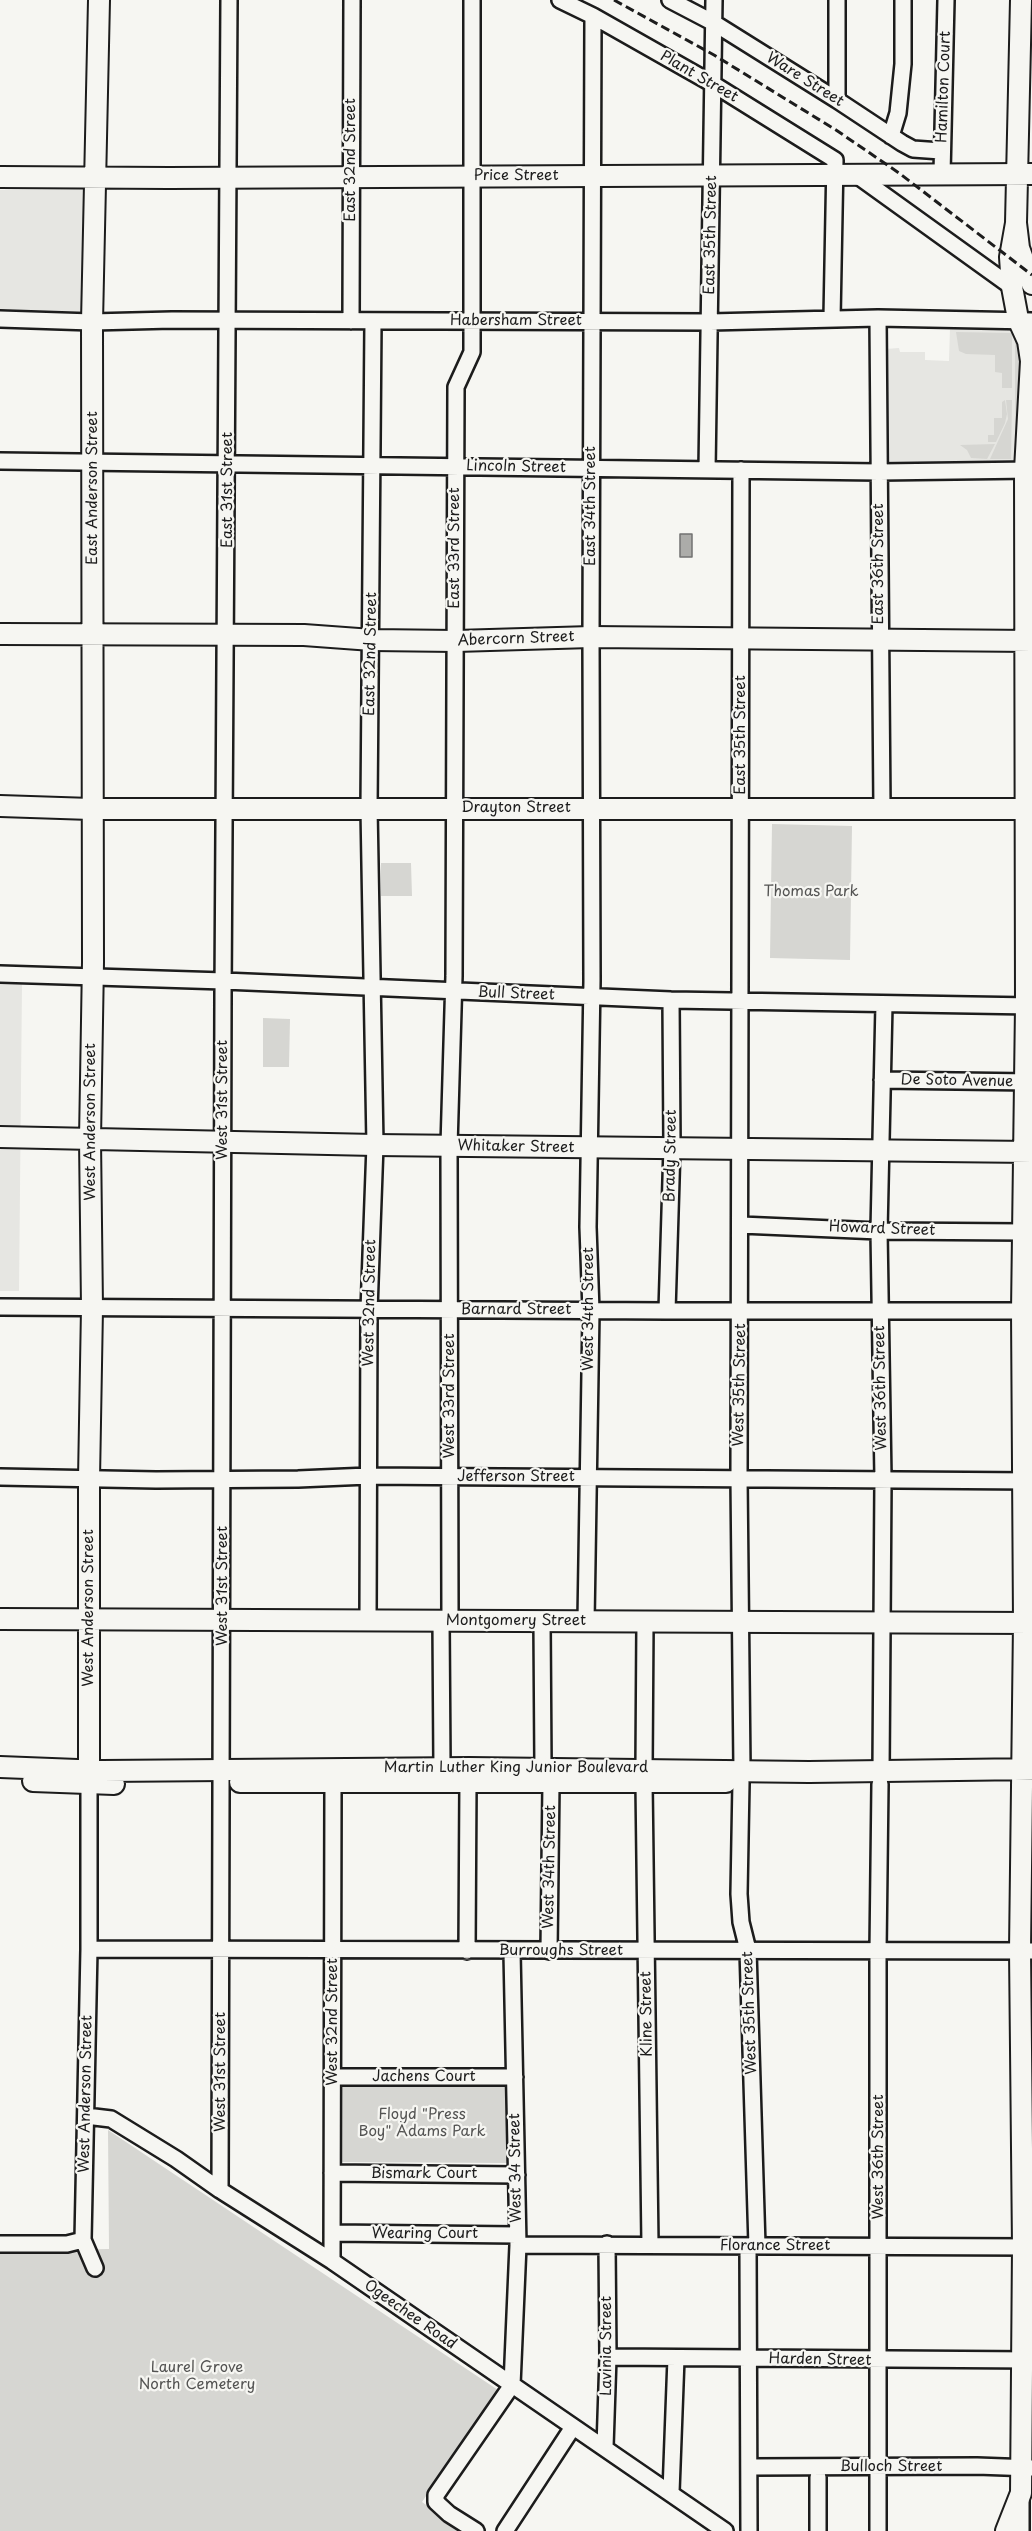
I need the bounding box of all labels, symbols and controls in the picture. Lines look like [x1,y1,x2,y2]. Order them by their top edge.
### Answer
street label: Hamilton Court [933,31,955,143]
street label: Plant Street [657,47,741,107]
street label: Ware Street [763,49,847,111]
street label: East 32nd Street [342,98,360,222]
street label: Price Street [473,167,559,185]
street label: East 35th Street [701,175,721,295]
street label: Habersham Street [450,312,582,330]
street label: East Anderson Street [84,411,102,565]
street label: East 31st Street [219,432,237,548]
street label: East 34th Street [582,446,600,566]
street label: Lincoln Street [466,457,566,477]
street label: East 33rd Street [446,487,464,609]
street label: East 36th Street [870,503,888,625]
street label: East 32nd Street [361,592,381,716]
street label: Abercorn Street [457,628,575,650]
street label: East 35th Street [732,675,750,795]
street label: Drayton Street [461,799,571,817]
park label: Thomas Park [763,883,859,901]
street label: Bull Street [477,984,555,1004]
street label: West 31st Street [214,1040,232,1160]
street label: West Anderson Street [82,1043,100,1201]
street label: De Soto Avenue [900,1071,1014,1091]
street label: Brady Street [661,1109,681,1203]
street label: Whitaker Street [457,1137,575,1157]
street label: Howard Street [828,1218,936,1240]
street label: West 32nd Street [360,1239,380,1367]
street label: West 34th Street [580,1247,598,1371]
street label: Barnard Street [461,1301,571,1319]
street label: West 35th Street [730,1323,750,1447]
street label: West 36th Street [871,1325,891,1451]
street label: West 33rd Street [441,1333,459,1459]
street label: Jefferson Street [457,1468,575,1486]
street label: West 31st Street [214,1526,232,1646]
street label: West Anderson Street [80,1529,98,1687]
street label: Montgomery Street [446,1612,586,1630]
street label: Martin Luther King Junior Boulevard [384,1759,648,1777]
street label: West 34th Street [540,1805,560,1929]
street label: Burroughs Street [499,1942,623,1960]
street label: West 35th Street [739,1951,761,2075]
street label: West 32nd Street [324,1958,342,2086]
street label: Kline Street [637,1971,657,2057]
street label: West 31st Street [212,2012,230,2132]
street label: West Anderson Street [76,2015,96,2173]
street label: Jachens Court [372,2068,476,2086]
street label: West 36th Street [870,2094,888,2220]
park label: Floyd "Press Boy" Adams Park [358,2106,486,2141]
street label: West 34 Street [506,2113,526,2223]
street label: Bismark Court [371,2165,477,2183]
street label: Wearing Court [372,2225,478,2243]
street label: Florance Street [720,2237,830,2255]
street label: Ogeechee Road [360,2276,460,2354]
street label: Lavinia Street [598,2296,616,2396]
street label: Harden Street [768,2350,872,2370]
park label: Laurel Grove North Cemetery [139,2359,255,2394]
street label: Bulloch Street [840,2458,942,2476]

